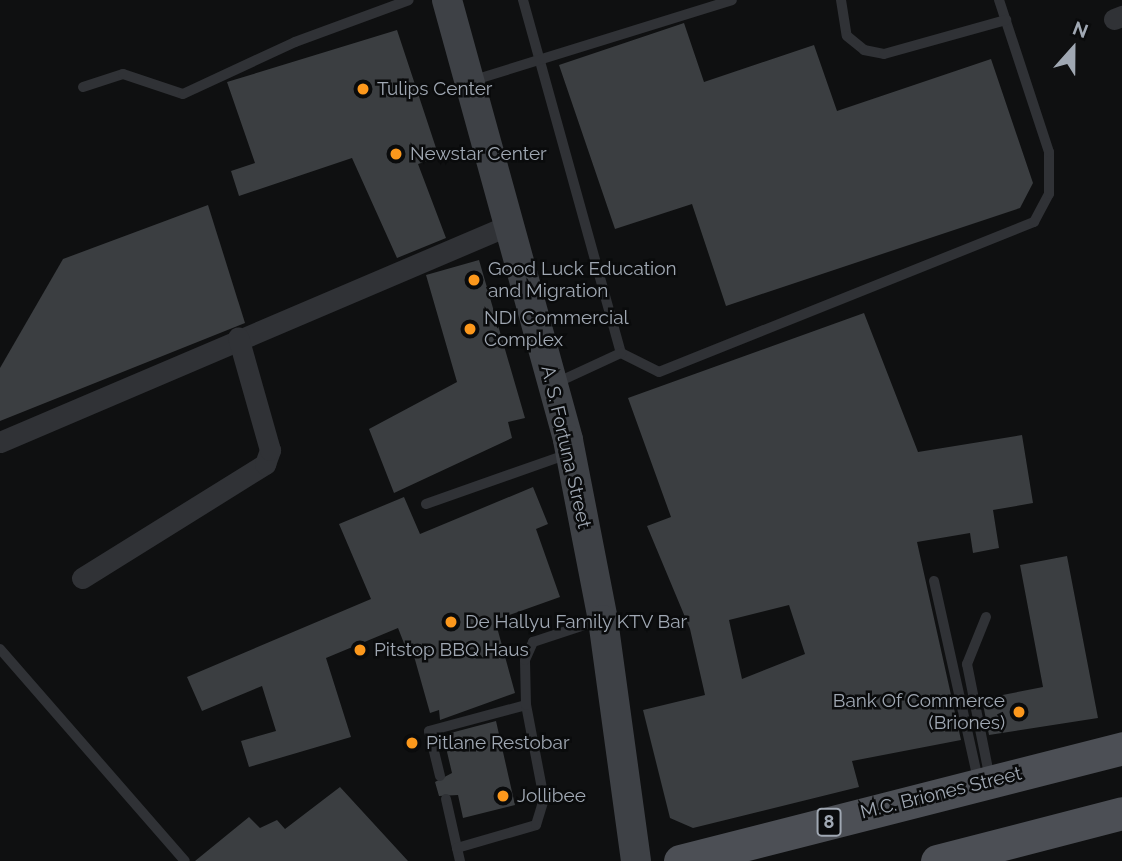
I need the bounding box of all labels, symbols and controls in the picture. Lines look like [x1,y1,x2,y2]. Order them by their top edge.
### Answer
north arrow [1038,14,1108,84]
text: N [1070,17,1091,42]
place label: Tulips Center [377,78,493,100]
marker: Tulips Center [355,81,371,97]
place label: Newstar Center [410,143,547,165]
marker: Newstar Center [388,146,404,162]
place label: Good Luck Education and Migration [488,258,677,302]
marker: Good Luck Education and Migration [466,272,482,288]
place label: NDI Commercial Complex [484,307,629,351]
marker: NDI Commercial Complex [462,321,478,337]
street label: A. S. Fortuna Street [536,363,596,531]
place label: De Hallyu Family KTV Bar [465,611,688,633]
marker: De Hallyu Family KTV Bar [443,614,459,630]
place label: Pitstop BBQ Haus [374,639,529,661]
marker: Pitstop BBQ Haus [352,642,368,658]
place label: Bank Of Commerce (Briones) [832,690,1005,734]
marker: Bank Of Commerce (Briones) [1011,704,1027,720]
place label: Pitlane Restobar [426,732,570,754]
marker: Pitlane Restobar [404,735,420,751]
street label: M.C. Briones Street [858,762,1024,824]
place label: Jollibee [517,785,586,807]
marker: Jollibee [495,788,511,804]
road number: 8 [815,808,843,836]

